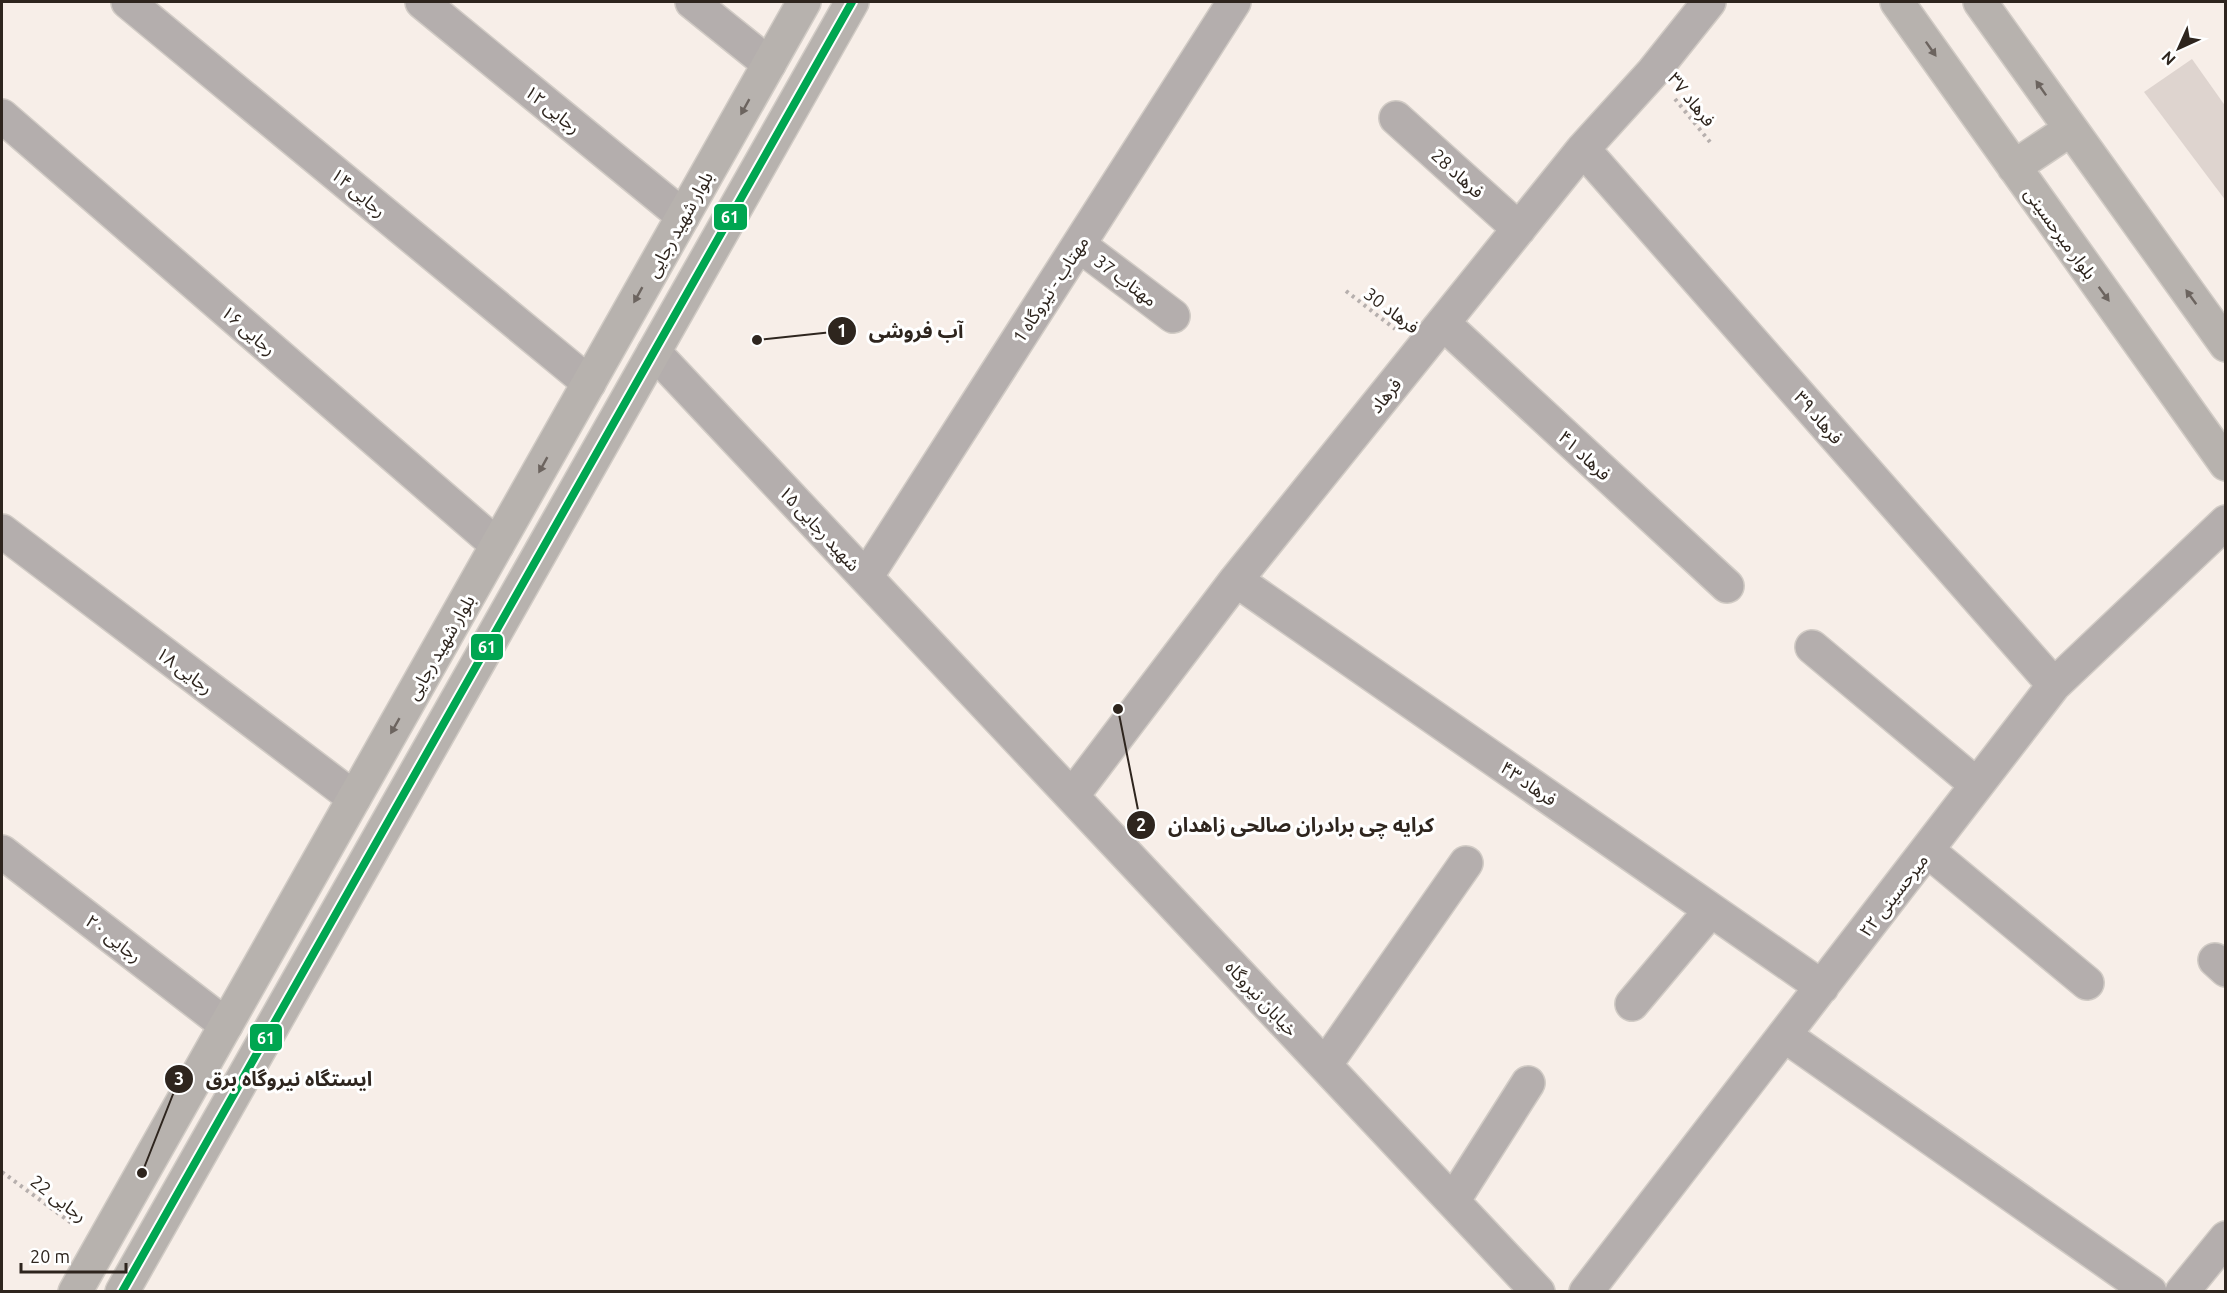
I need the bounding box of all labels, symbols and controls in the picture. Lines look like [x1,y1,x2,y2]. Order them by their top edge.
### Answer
north arrow [2149,18,2209,78]
one-way arrow [1925,41,1937,57]
text: N [2158,48,2179,69]
street label: فرهاد ۳۷ [1663,68,1720,131]
one-way arrow [2035,80,2047,96]
street label: رجایی ۱۲ [520,81,585,139]
one-way arrow [740,99,750,116]
street label: فرهاد 28 [1427,144,1488,203]
street label: رجایی ۱۴ [326,163,390,222]
street label: بلوار شهید رجایی [642,168,718,281]
street label: بلوار میرحسینی [2019,183,2101,284]
line badge: 61 [713,203,748,231]
text: 61 [721,208,739,226]
street label: مهتاب - نیروگاه 1 [1008,232,1094,347]
street label: مهتاب 37 [1090,250,1161,311]
street label: فرهاد 30 [1360,283,1423,339]
one-way arrow [2098,285,2110,301]
one-way arrow [634,287,644,304]
one-way arrow [2186,290,2198,305]
street label: رجایی ۱۶ [217,301,280,360]
callout: آب فروشی [827,312,975,350]
text: آب فروشی [869,319,964,343]
text: 1 [837,320,847,340]
street label: فرهاد [1365,374,1406,418]
street label: فرهاد ۳۹ [1789,387,1847,449]
street label: فرهاد ۴۱ [1554,426,1615,485]
one-way arrow [537,457,548,473]
street label: شهید رجایی ۱۵ [774,481,864,576]
street label: بلوار شهید رجایی [402,591,480,704]
line badge: 61 [470,633,504,661]
text: 61 [478,638,496,656]
street label: رجایی ۱۸ [152,642,217,699]
one-way arrow [389,718,400,734]
street label: فرهاد ۴۳ [1496,757,1561,811]
callout: کرایه چی برادران صالحی زاهدان [1126,806,1446,844]
text: کرایه چی برادران صالحی زاهدان [1168,813,1435,839]
text: 2 [1136,814,1146,834]
street label: میرحسینی ۲۲ [1855,850,1933,942]
street label: رجایی ۲۰ [81,910,146,967]
street label: خیابان نیروگاه [1221,956,1302,1041]
line badge: 61 [249,1023,283,1052]
text: 61 [257,1029,275,1047]
callout: ایستگاه نیروگاه برق [164,1060,385,1098]
text: ایستگاه نیروگاه برق [206,1067,372,1091]
text: 3 [174,1068,184,1088]
street label: رجایی 22 [26,1171,91,1227]
scale bar [21,1236,126,1274]
text: 20 m [30,1246,70,1266]

